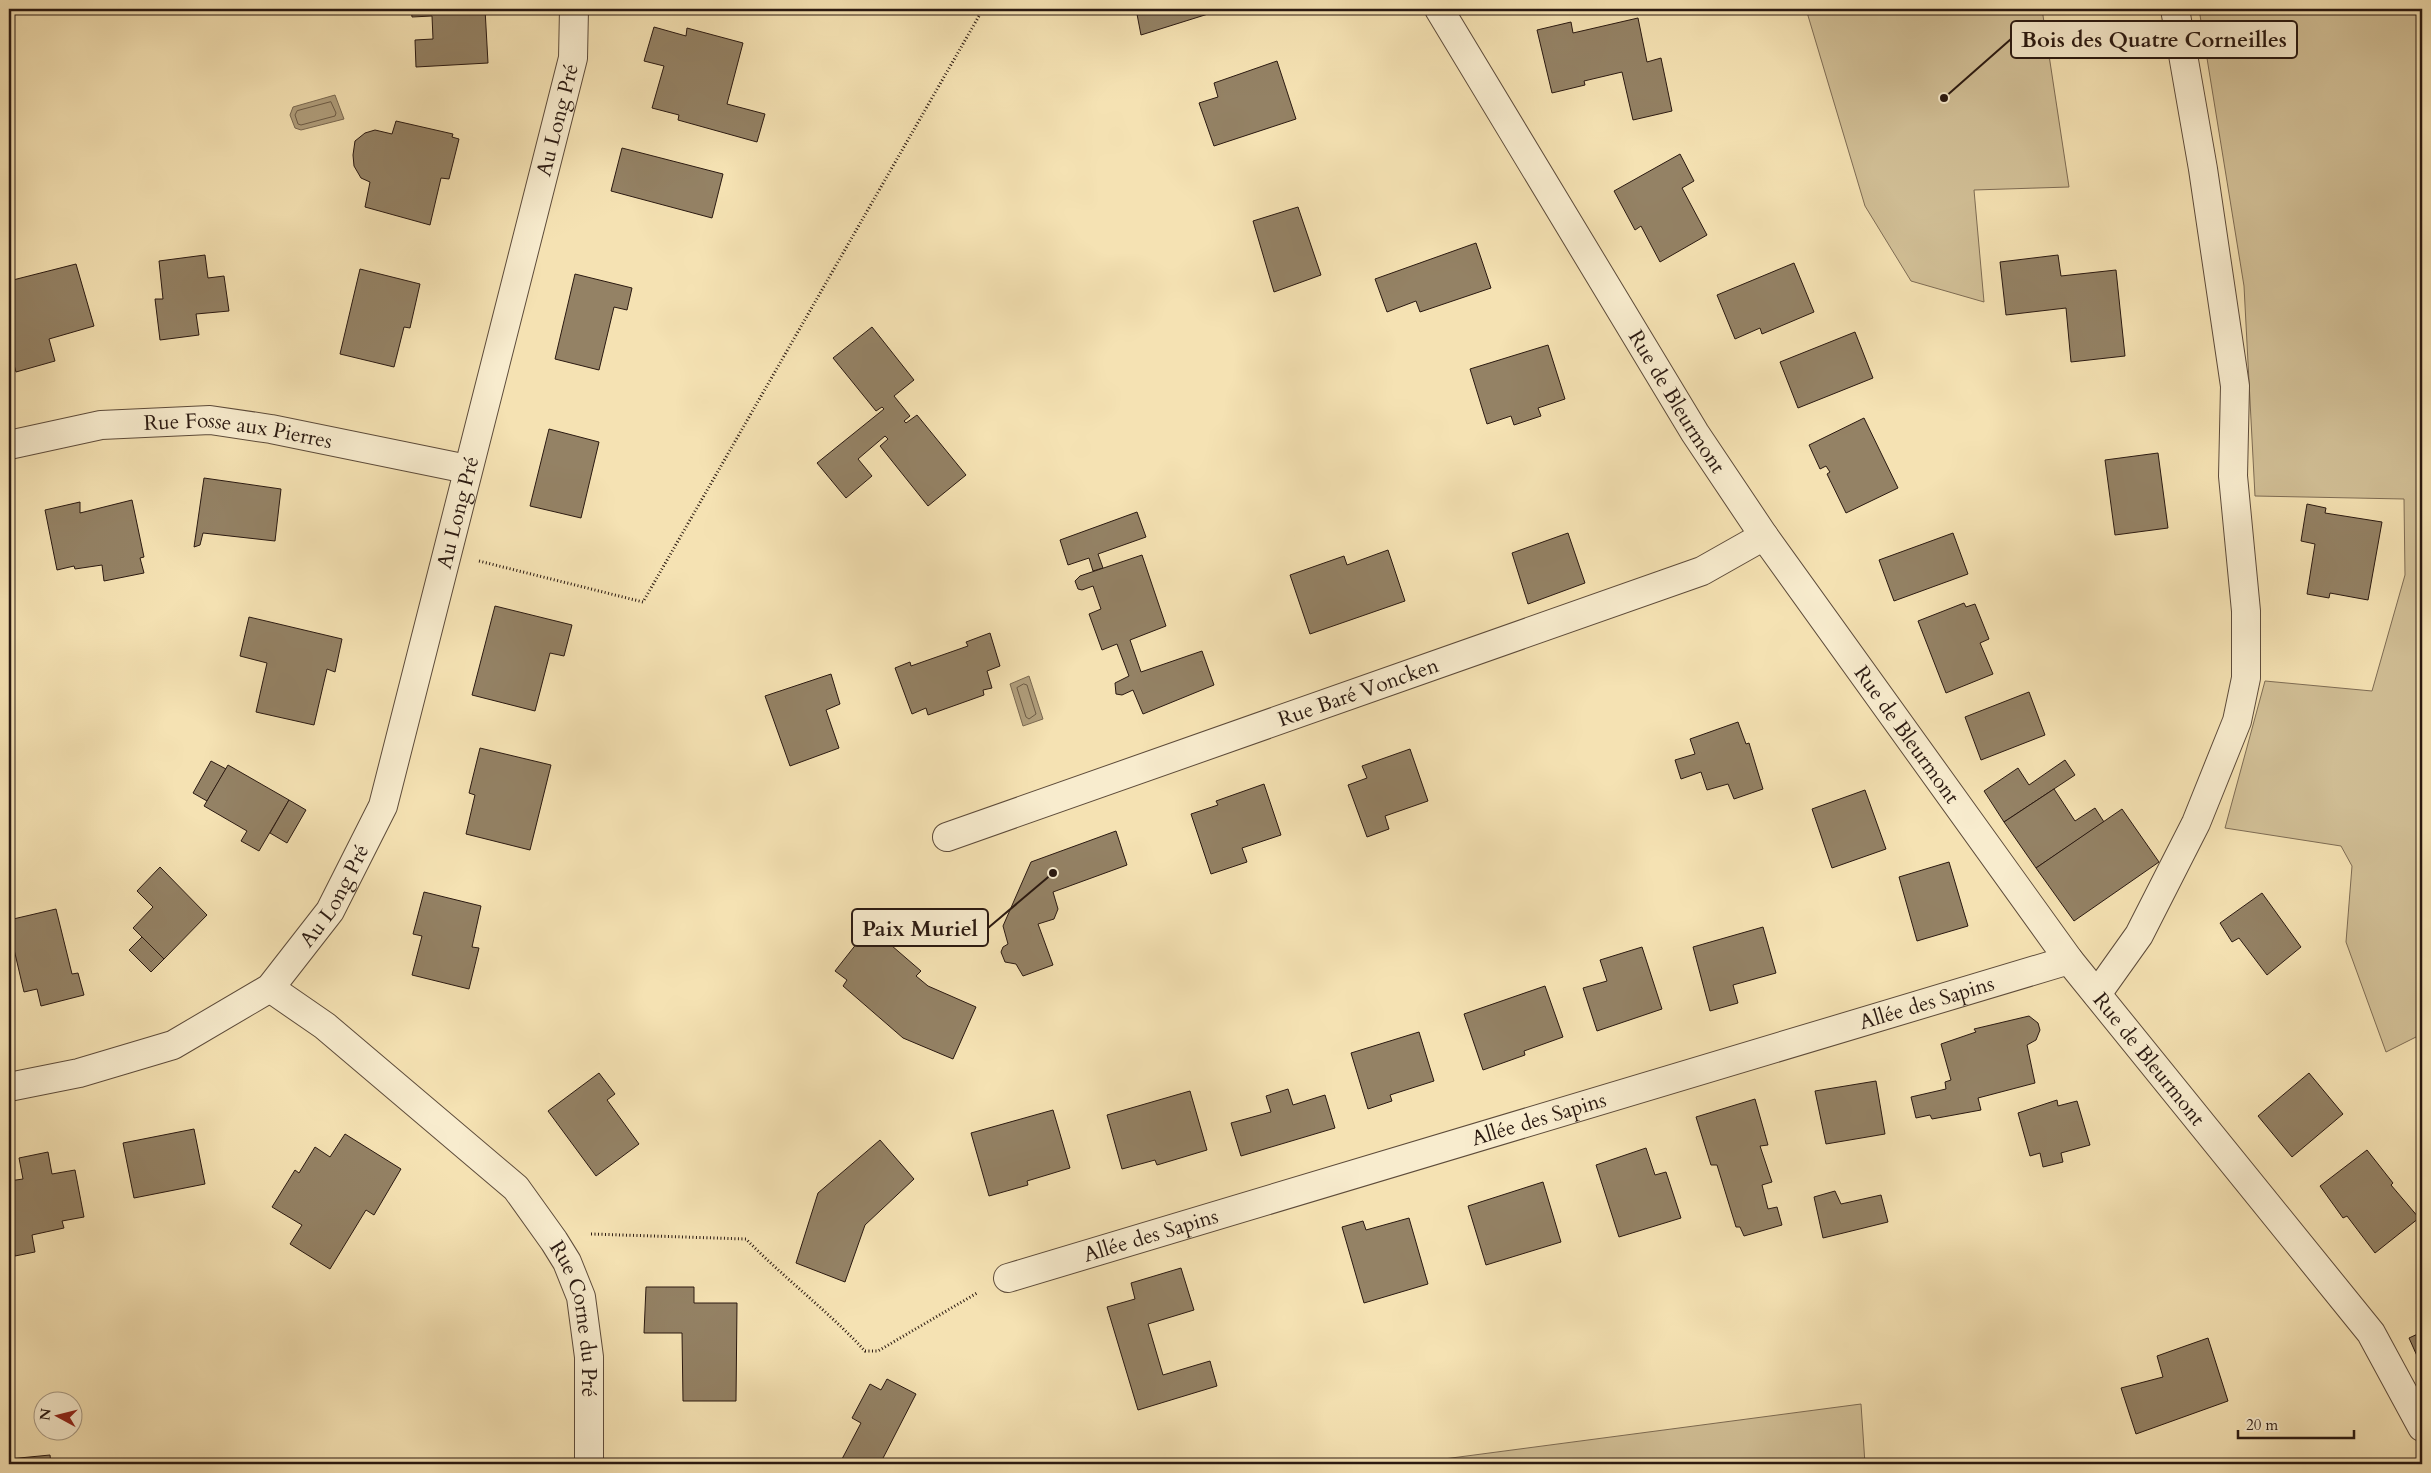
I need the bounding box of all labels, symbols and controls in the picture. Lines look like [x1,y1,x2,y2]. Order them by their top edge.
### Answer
callout: Bois des Quatre Corneilles [2011,21,2297,58]
text: Bois des Quatre Corneilles [2021,25,2287,55]
street label: Au Long Pré [530,61,586,180]
street label: Rue de Bleurmont [1621,325,1732,480]
street label: Rue Fosse aux Pierres [143,406,335,456]
street label: Au Long Pré [430,453,486,572]
street label: Rue Baré Voncken [1274,651,1443,734]
street label: Rue de Bleurmont [1847,660,1966,810]
street label: Au Long Pré [293,840,376,954]
callout: Paix Muriel [852,909,988,946]
text: Paix Muriel [862,914,979,944]
street label: Allée des Sapins [1856,969,1998,1037]
street label: Rue de Bleurmont [2086,987,2212,1132]
street label: Allée des Sapins [1468,1086,1610,1153]
street label: Allée des Sapins [1080,1202,1222,1270]
street label: Rue Corne du Pré [542,1235,604,1397]
north arrow [32,1390,82,1440]
text: N [35,1407,56,1422]
scale bar [2238,1408,2355,1440]
text: 20 m [2246,1415,2278,1435]

